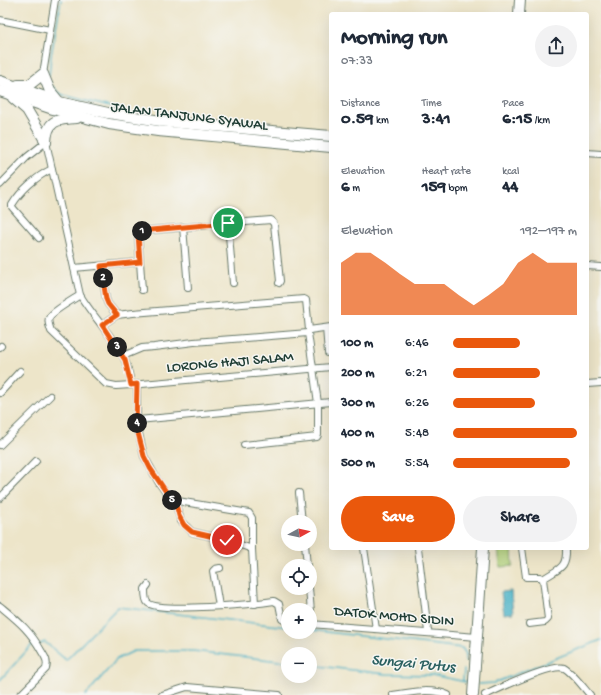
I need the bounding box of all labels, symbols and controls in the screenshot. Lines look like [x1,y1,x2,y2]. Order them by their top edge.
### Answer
button: share [535,25,577,67]
text: Morning run [341,26,447,52]
text: 07:33 [341,54,373,69]
street label: JALAN TANJUNG SYAWAL [109,98,269,136]
text: Distance [341,98,380,110]
text: Time [422,98,442,110]
text: Pace [502,98,524,110]
text: 0.59 [341,110,373,130]
text: 3:41 [422,110,451,130]
text: 6:15 [502,110,532,130]
text: km [373,115,389,127]
text: /km [532,115,550,127]
text: Elevation [341,166,385,178]
text: Heart rate [422,166,471,178]
text: kcal [502,166,520,178]
text: 6 [341,178,350,198]
text: 159 [422,178,446,198]
text: 44 [502,178,518,198]
text: m [350,183,360,195]
text: bpm [446,183,468,195]
pin [211,206,245,240]
icon: arrive [217,212,239,234]
pin: 1 [132,221,152,241]
text: Elevation [341,224,393,239]
text: 192–197 m [520,224,577,239]
text: 1 [140,225,144,237]
pin: 2 [93,268,113,288]
text: 2 [100,272,106,284]
text: 100 m [341,336,373,351]
text: 6:46 [405,336,428,351]
pin: 3 [107,337,127,357]
text: 3 [114,341,120,353]
street label: LORONG HAJI SALAM [166,348,295,378]
text: 200 m [341,366,374,381]
text: 6:21 [405,366,427,381]
text: 300 m [341,396,375,411]
text: 6:26 [405,396,429,411]
pin: 4 [127,413,147,433]
text: 4 [134,417,140,429]
text: 400 m [341,426,374,441]
text: 5:48 [405,426,429,441]
text: 500 m [341,456,375,471]
text: 5:54 [405,456,429,471]
pin: 5 [162,490,182,510]
text: 5 [169,494,175,506]
button: Save [341,496,455,542]
button: Share [463,496,577,542]
north arrow [281,515,317,551]
map controls [281,515,317,683]
pin [210,523,244,557]
icon: check [216,529,238,551]
button: locate [281,559,317,595]
button: + [281,603,317,639]
street label: DATOK MOHD SIDIN [332,603,455,631]
button: − [281,647,317,683]
water label: Sungai Putus [370,652,458,678]

